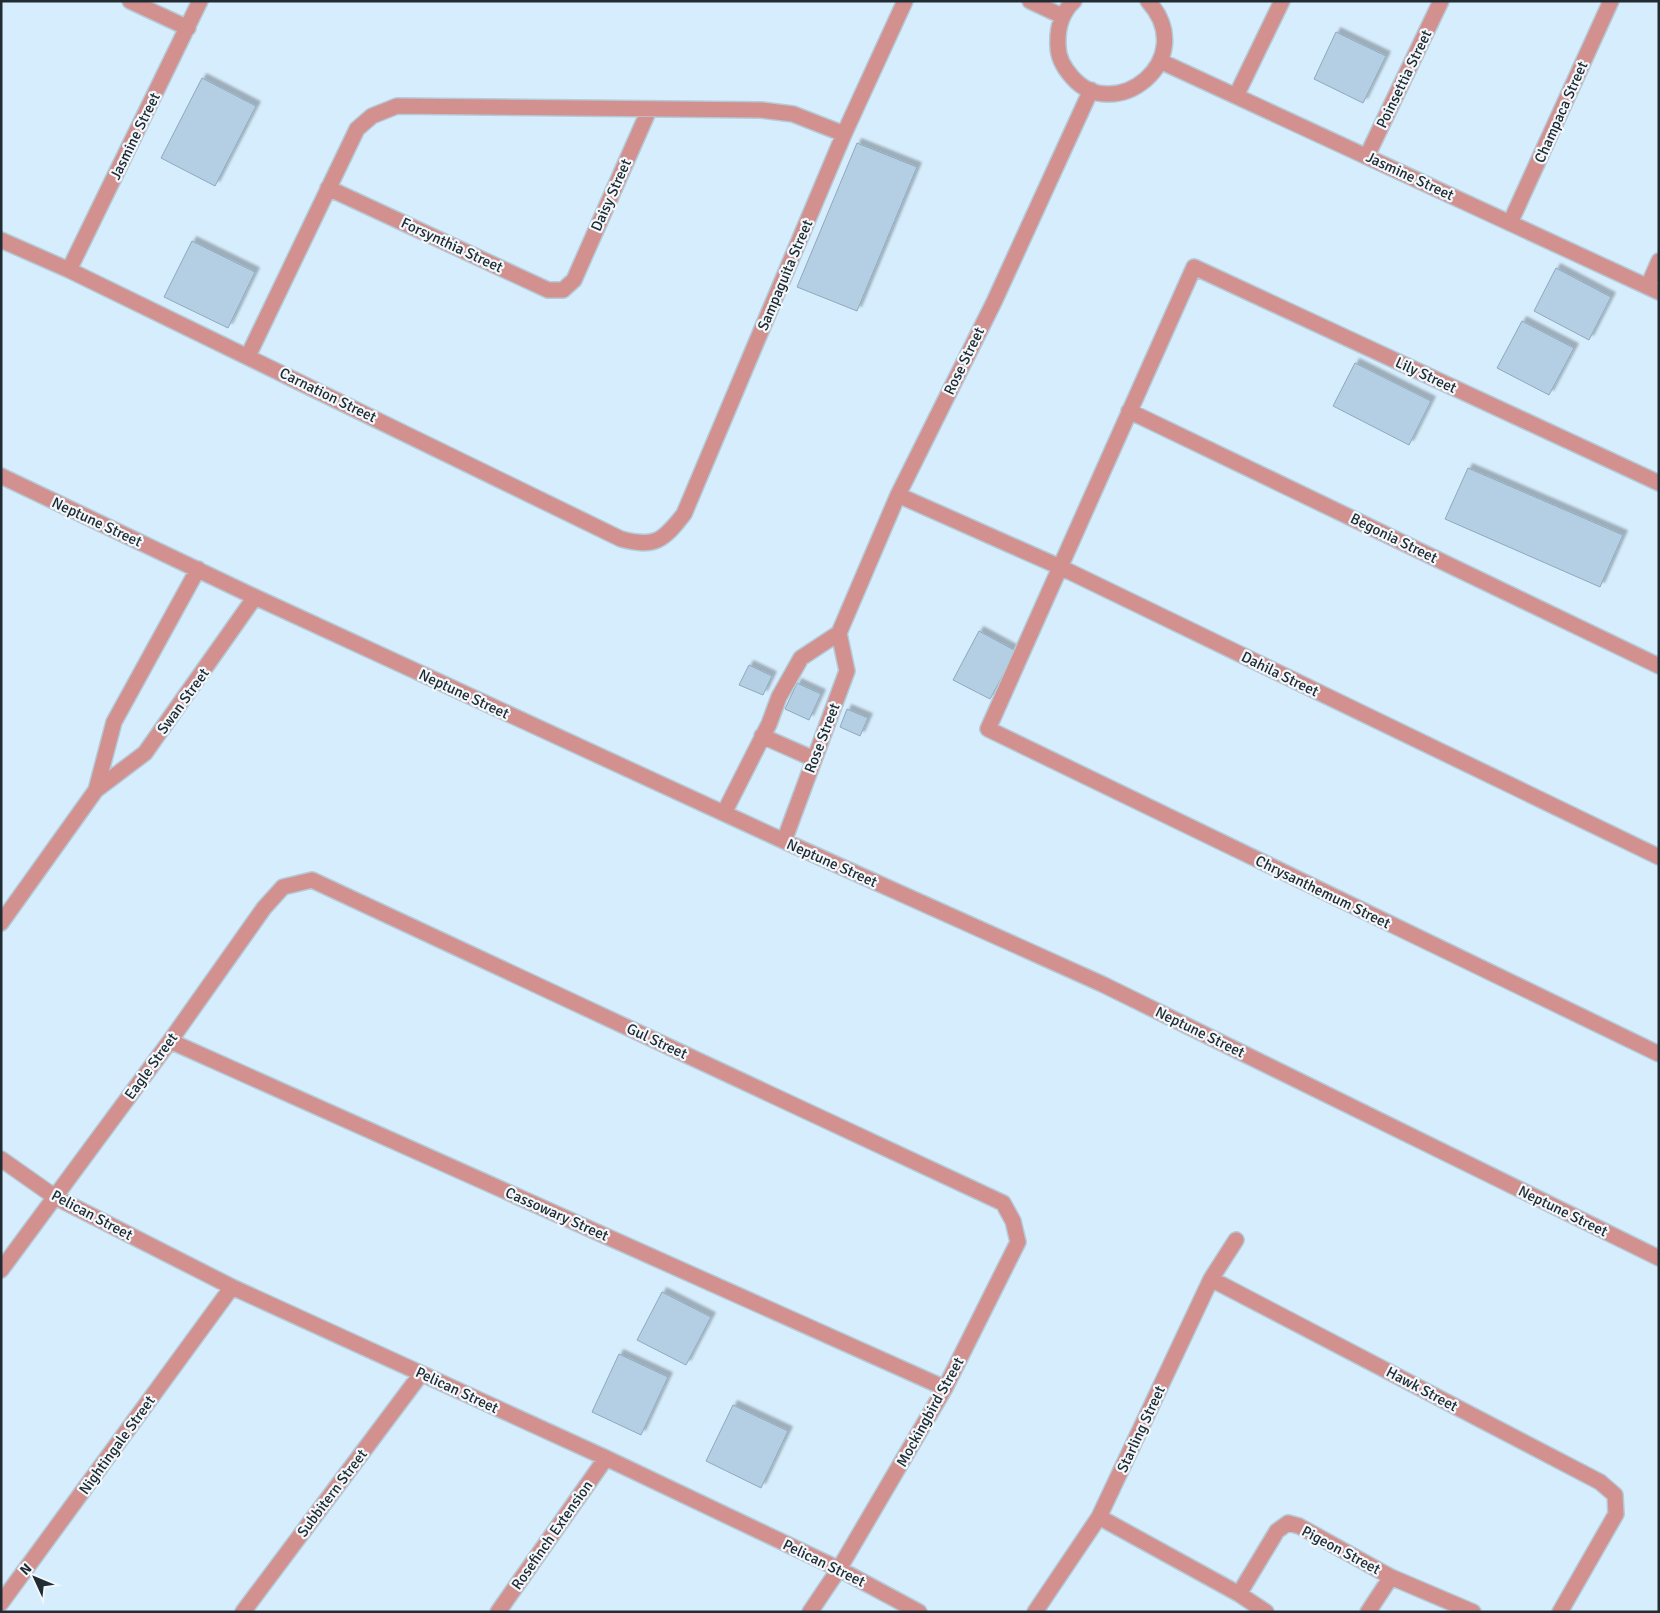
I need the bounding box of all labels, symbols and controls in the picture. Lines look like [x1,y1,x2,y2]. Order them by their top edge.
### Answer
street label: Poinsettia Street [1372,27,1436,131]
street label: Champaca Street [1531,58,1591,166]
street label: Jasmine Street [106,90,164,182]
street label: Jasmine Street [1363,148,1457,204]
street label: Daisy Street [587,156,635,234]
street label: Forsynthia Street [398,214,506,276]
street label: Sampaguita Street [754,217,816,333]
street label: Rose Street [940,324,988,398]
street label: Lily Street [1393,353,1459,397]
street label: Carnation Street [277,364,379,426]
street label: Neptune Street [49,493,145,551]
street label: Begonia Street [1348,509,1440,567]
street label: Dahila Street [1238,648,1322,700]
street label: Swan Street [153,665,213,737]
street label: Neptune Street [416,665,512,723]
street label: Rose Street [801,701,843,775]
street label: Neptune Street [784,835,880,891]
street label: Chrysanthemum Street [1253,851,1393,933]
street label: Neptune Street [1152,1003,1248,1061]
street label: Gul Street [624,1019,690,1063]
street label: Eagle Street [121,1029,181,1103]
street label: Neptune Street [1515,1182,1611,1240]
street label: Cassowary Street [503,1183,611,1245]
street label: Pelican Street [48,1186,136,1244]
street label: Mockingbird Street [892,1354,968,1470]
street label: Pelican Street [413,1363,501,1417]
street label: Hawk Street [1383,1363,1461,1415]
street label: Starling Street [1113,1383,1169,1475]
street label: Nightingale Street [75,1392,159,1498]
street label: Subbitern Street [293,1446,371,1540]
street label: Rosefinch Extension [508,1477,596,1593]
street label: Pigeon Street [1299,1522,1383,1578]
street label: Pelican Street [780,1535,868,1591]
north arrow [10,1553,60,1603]
text: N [17,1560,36,1579]

